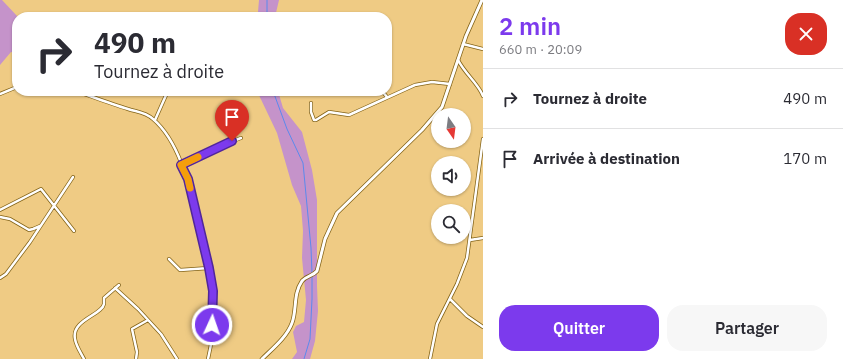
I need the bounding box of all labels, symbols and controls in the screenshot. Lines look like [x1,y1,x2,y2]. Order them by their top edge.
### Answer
text: 2 min [499,10,561,42]
button: close [785,13,827,55]
text: 490 m [94,24,176,61]
icon: right [28,28,80,80]
text: 660 m · 20:09 [499,41,582,58]
text: Tournez à droite [94,60,224,83]
icon: right [499,88,521,110]
text: Tournez à droite [533,89,647,108]
text: 490 m [783,89,827,108]
pin [215,100,249,141]
icon: arrive [221,106,243,128]
north arrow [431,108,471,148]
map controls [431,108,471,244]
icon: arrive [499,148,521,170]
text: Arrivée à destination [533,149,680,168]
text: 170 m [783,149,827,168]
button: sound [431,156,471,196]
button: search [431,204,471,244]
position arrow [191,304,233,346]
button: Quitter [499,305,659,351]
button: Partager [667,305,827,351]

